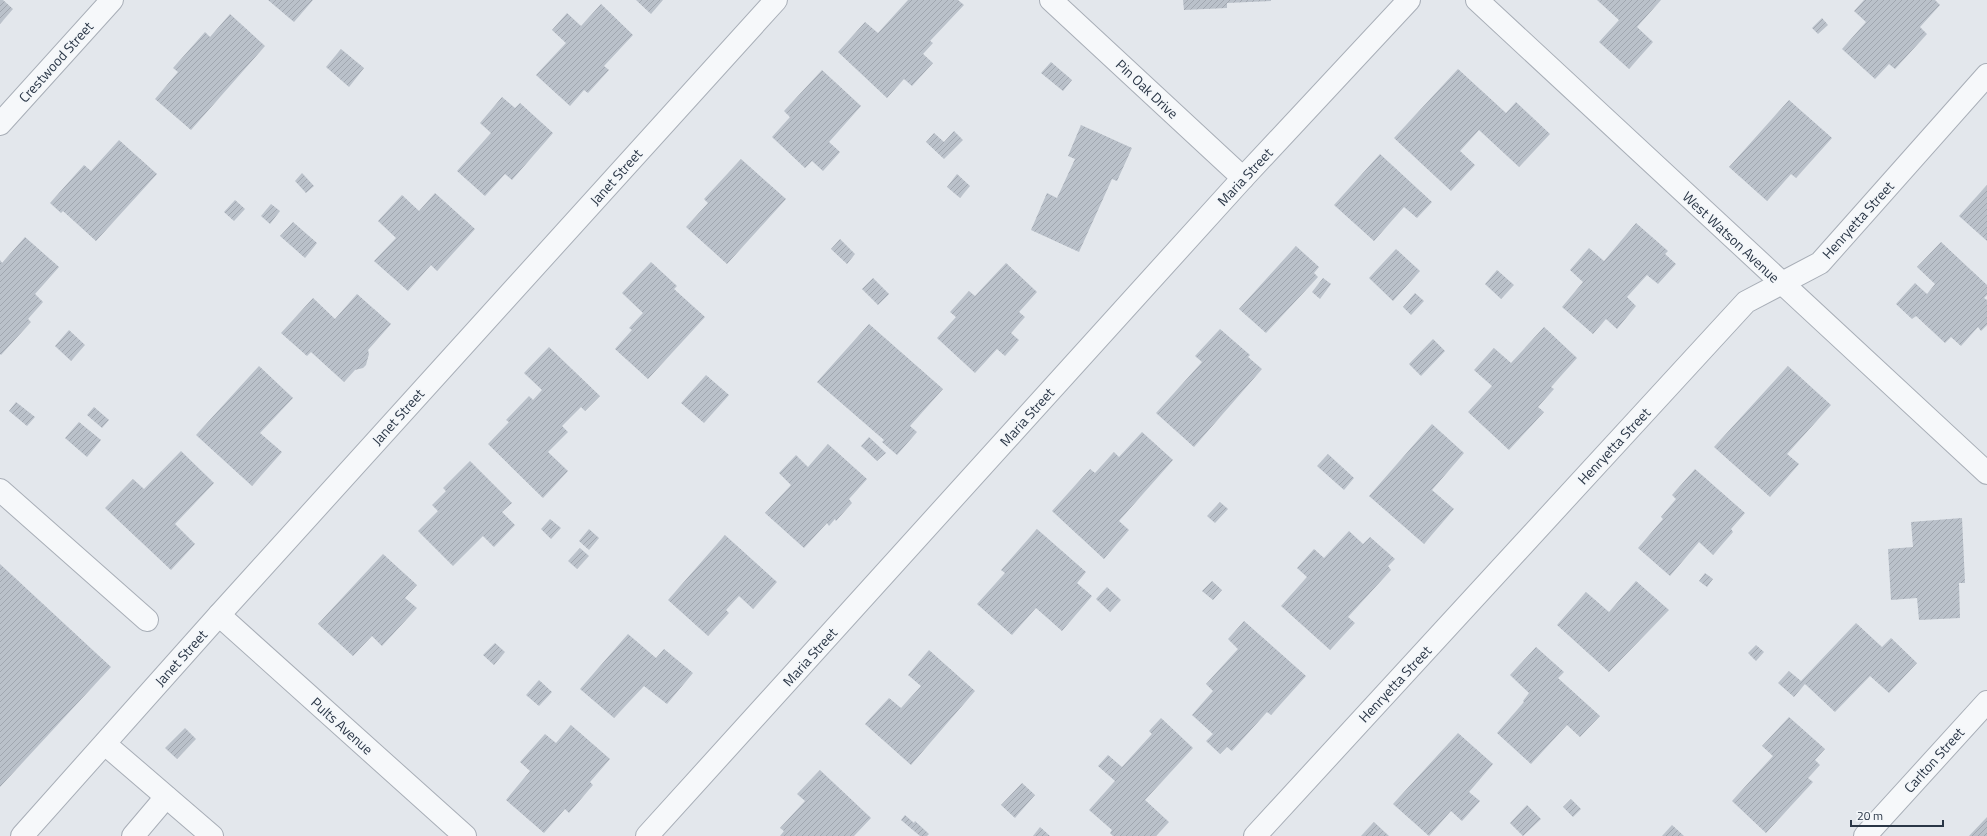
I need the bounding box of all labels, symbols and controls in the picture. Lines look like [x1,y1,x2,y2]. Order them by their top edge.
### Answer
street label: Crestwood Street [13,16,98,107]
street label: Pin Oak Drive [1111,54,1183,123]
street label: Maria Street [1212,143,1277,210]
street label: Janet Street [585,144,647,210]
street label: Henryetta Street [1817,176,1898,263]
street label: West Watson Avenue [1678,186,1785,287]
street label: Maria Street [994,383,1059,451]
street label: Janet Street [367,384,429,450]
street label: Henryetta Street [1572,402,1655,489]
street label: Maria Street [777,623,842,691]
street label: Janet Street [150,625,212,691]
street label: Henryetta Street [1353,640,1436,727]
street label: Pults Avenue [307,692,378,759]
street label: Carlton Street [1898,722,1969,797]
scale bar [1851,802,1943,828]
text: 20 m [1857,806,1883,825]

